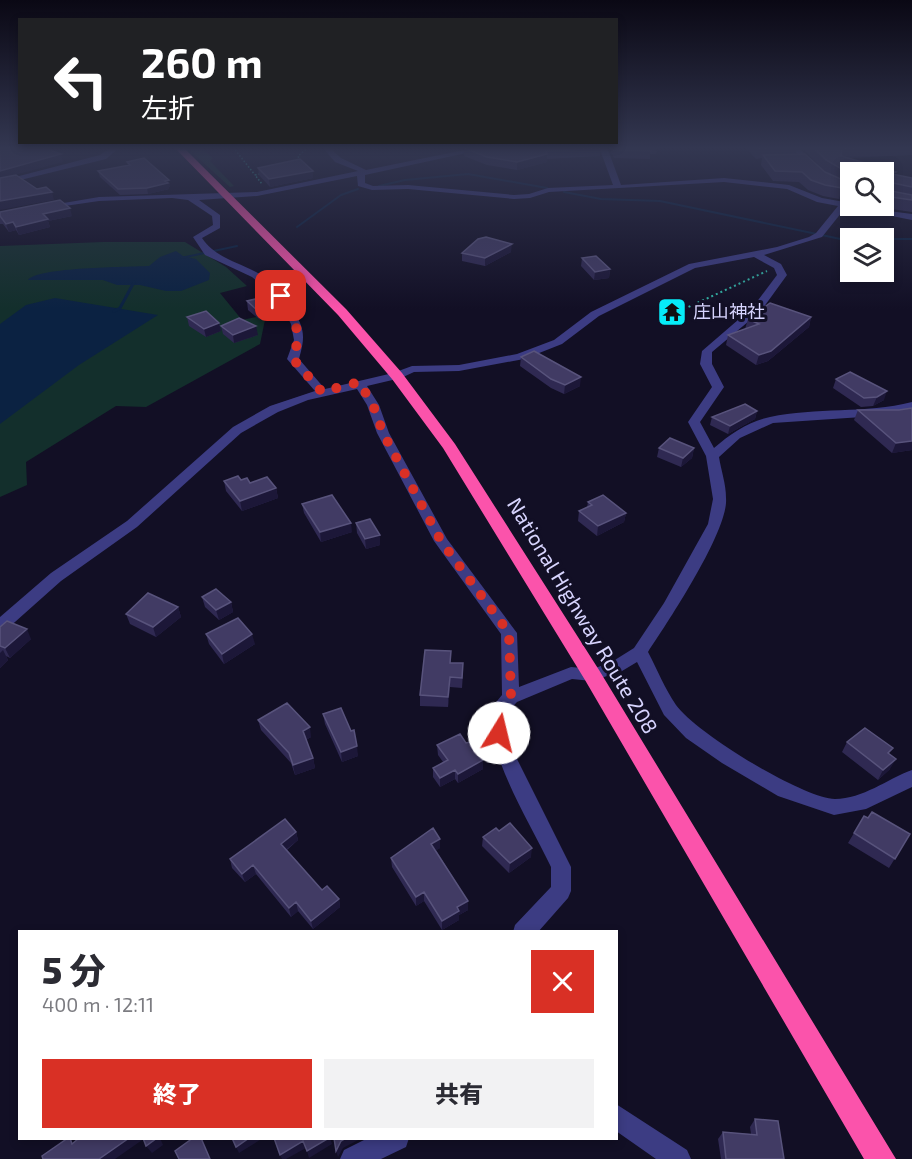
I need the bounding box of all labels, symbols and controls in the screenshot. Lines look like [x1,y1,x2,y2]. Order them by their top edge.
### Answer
text: 260 m [141,36,263,86]
icon: left [42,42,120,120]
text: 左折 [141,91,195,123]
map controls [840,162,894,282]
button: search [840,162,894,216]
button: layers [840,228,894,282]
pin [255,270,306,321]
icon: arrive [264,279,297,312]
temple icon: 庄山神社 [656,296,688,328]
place label: 庄山神社 [693,300,765,322]
street label: National Highway Route 208 [503,493,664,738]
position arrow [467,701,531,765]
text: 5 分 [42,948,106,991]
button: close [531,950,594,1013]
text: 400 m · 12:11 [42,992,154,1016]
button: 終了 [42,1059,312,1128]
button: 共有 [324,1059,594,1128]

